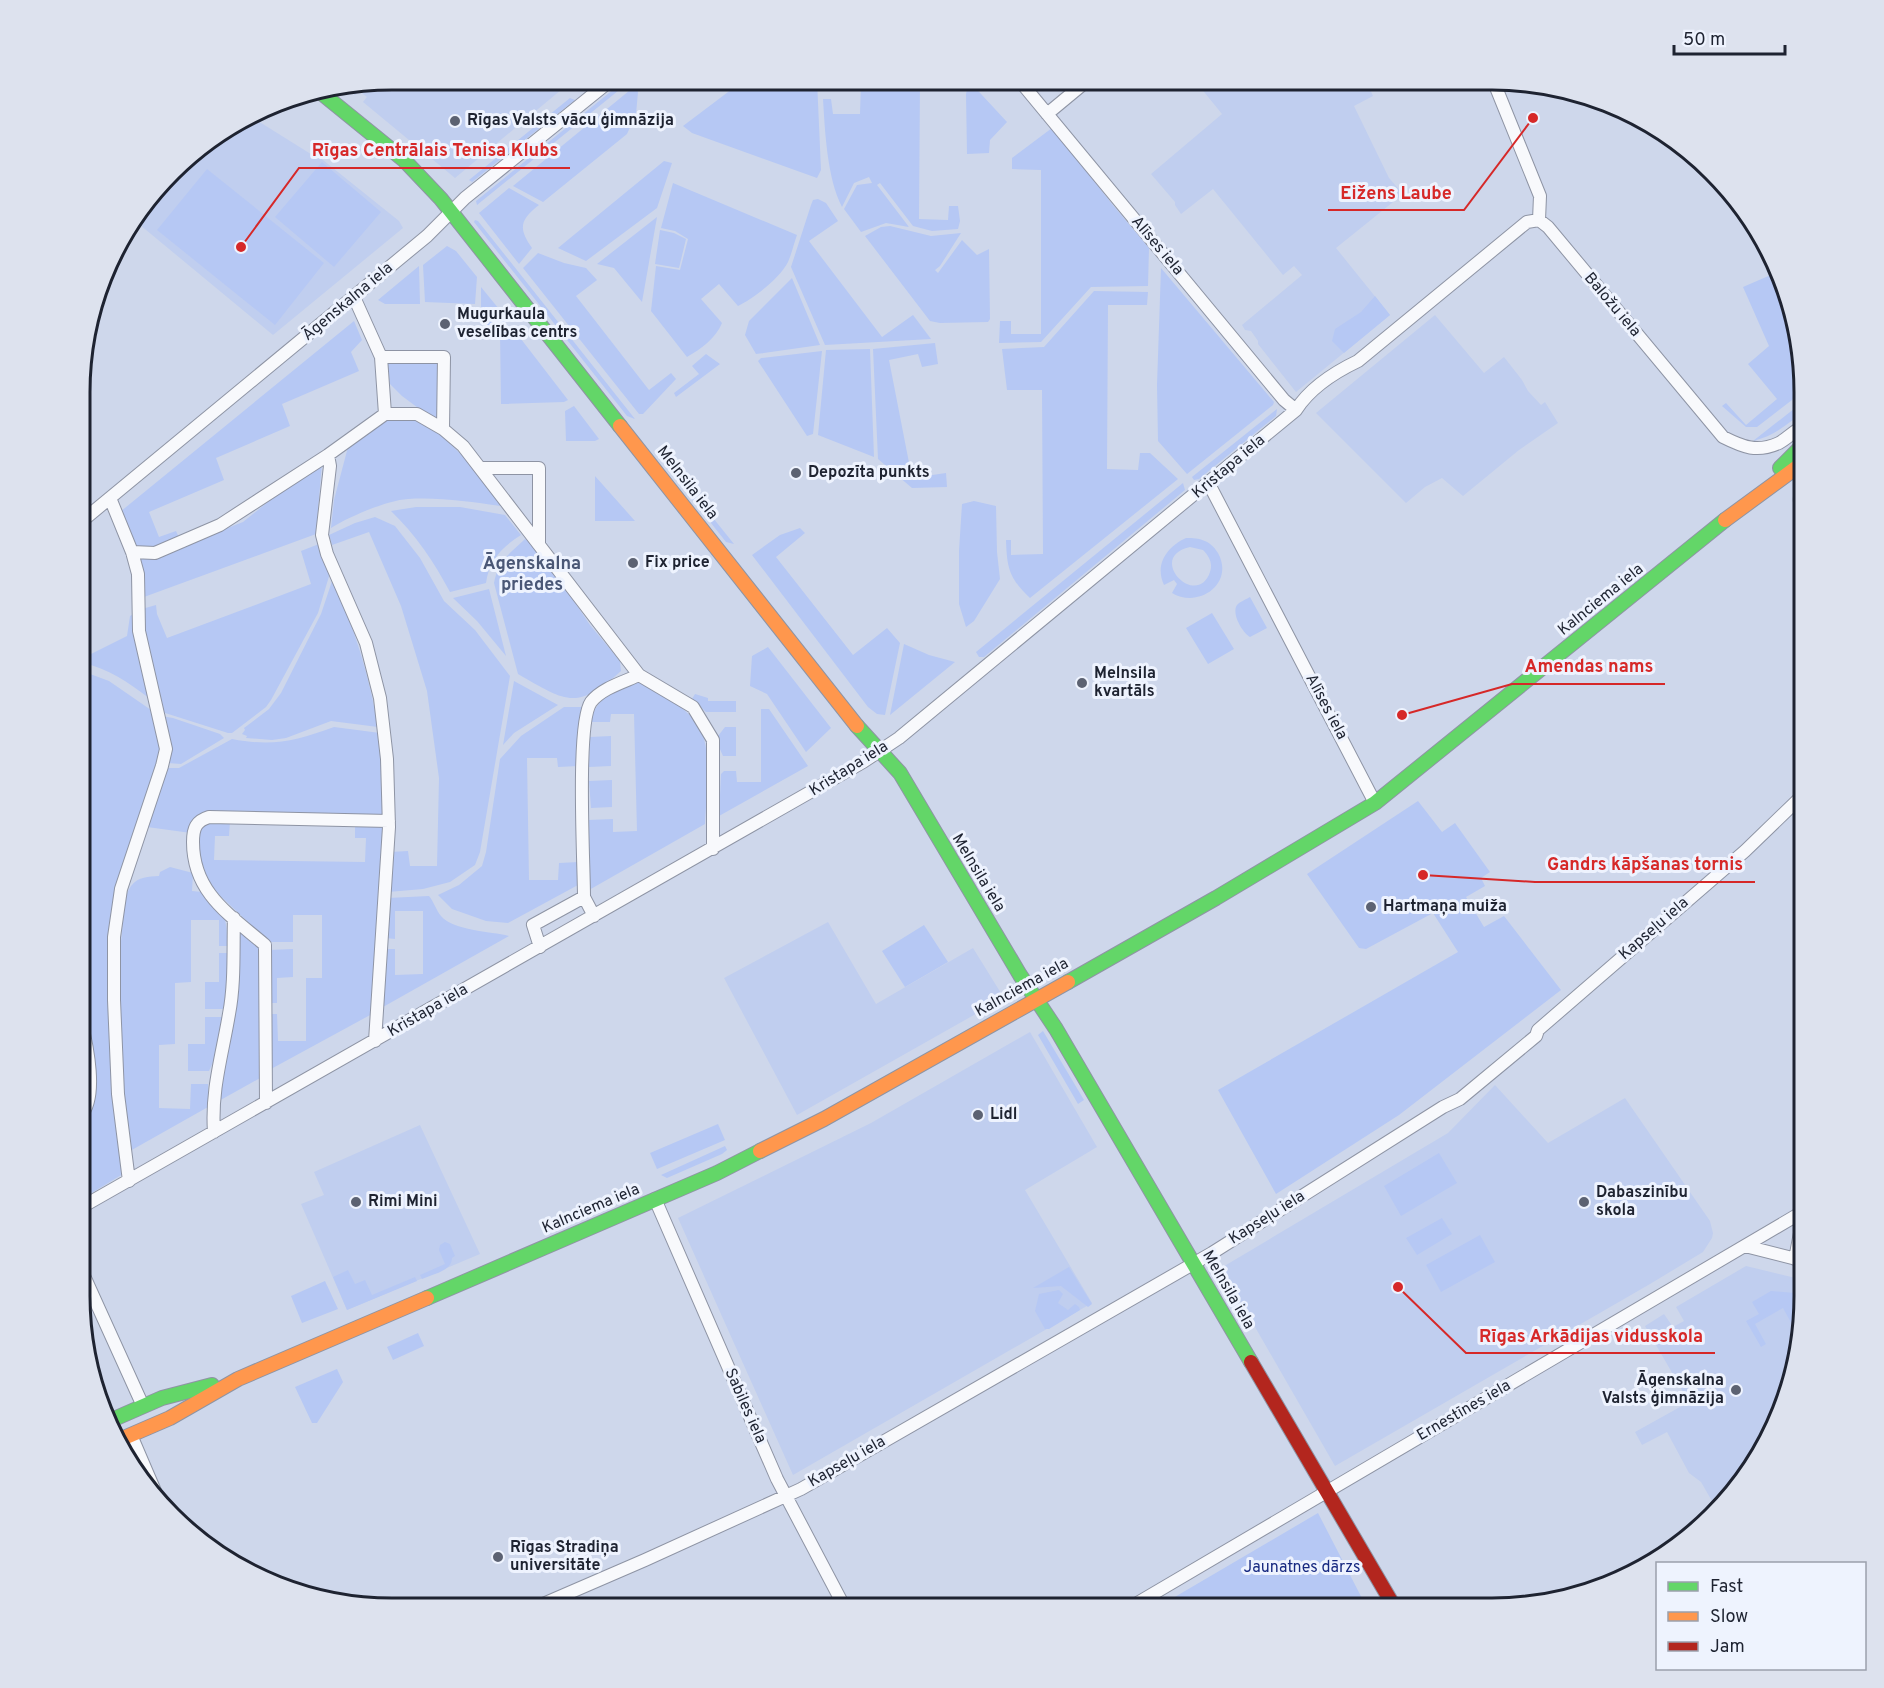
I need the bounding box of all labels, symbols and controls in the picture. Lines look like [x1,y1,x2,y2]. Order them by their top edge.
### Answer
scale bar [1674,18,1785,56]
text: 50 m [1683,29,1725,52]
place label: Rīgas Valsts vācu ģimnāzija [467,111,674,131]
marker: Rīgas Valsts vācu ģimnāzija [448,114,462,128]
callout: Rīgas Centrālais Tenisa Klubs [299,132,570,168]
text: Rīgas Centrālais Tenisa Klubs [312,140,558,163]
callout: Eižens Laube [1328,174,1464,210]
text: Eižens Laube [1340,183,1452,206]
street label: Alīses iela [1126,212,1188,280]
street label: Āgenskalna iela [297,257,397,346]
street label: Baložu iela [1579,269,1645,341]
place label: Mugurkaula veselības centrs [457,305,577,343]
marker: Mugurkaula veselības centrs [438,317,452,331]
street label: Kristapa iela [1188,431,1270,503]
street label: Melnsila iela [652,442,722,524]
place label: Depozīta punkts [808,463,930,483]
marker: Depozīta punkts [789,466,803,480]
district label: Āgenskalna priedes [483,552,581,597]
place label: Fix price [645,553,710,573]
marker: Fix price [626,556,640,570]
street label: Kalnciema iela [1554,559,1648,641]
callout: Amendas nams [1512,648,1665,684]
text: Amendas nams [1525,656,1653,679]
place label: Melnsila kvartāls [1094,664,1156,702]
street label: Alīses iela [1300,671,1352,743]
marker: Melnsila kvartāls [1075,676,1089,690]
street label: Kristapa iela [806,737,892,801]
street label: Melnsila iela [947,830,1009,916]
callout: Gandrs kāpšanas tornis [1535,846,1755,882]
text: Gandrs kāpšanas tornis [1547,854,1743,877]
street label: Kapseļu iela [1615,893,1693,965]
place label: Hartmaņa muiža [1383,897,1507,917]
marker: Hartmaņa muiža [1364,900,1378,914]
street label: Kalnciema iela [972,954,1072,1022]
street label: Kristapa iela [384,980,472,1042]
place label: Lidl [990,1105,1017,1125]
marker: Lidl [971,1108,985,1122]
street label: Kalnciema iela [539,1179,643,1239]
place label: Dabaszinību skola [1596,1183,1688,1221]
street label: Kapseļu iela [1225,1187,1309,1249]
place label: Rimi Mini [368,1192,438,1212]
marker: Rimi Mini [349,1195,363,1209]
marker: Dabaszinību skola [1577,1195,1591,1209]
street label: Melnsila iela [1197,1247,1259,1333]
callout: Rīgas Arkādijas vidusskola [1466,1317,1715,1353]
text: Rīgas Arkādijas vidusskola [1479,1326,1703,1349]
street label: Sabiles iela [720,1365,770,1447]
place label: Āgenskalna Valsts ģimnāzija [1602,1370,1724,1409]
street label: Ernestīnes iela [1413,1376,1515,1446]
marker: Āgenskalna Valsts ģimnāzija [1729,1383,1743,1397]
street label: Kapseļu iela [805,1432,889,1492]
place label: Rīgas Stradiņa universitāte [510,1538,619,1576]
marker: Rīgas Stradiņa universitāte [491,1550,505,1564]
park label: Jaunatnes dārzs [1244,1558,1360,1578]
legend [1656,1562,1866,1670]
text: Fast [1710,1576,1743,1599]
text: Slow [1710,1606,1748,1629]
text: Jam [1710,1636,1745,1659]

